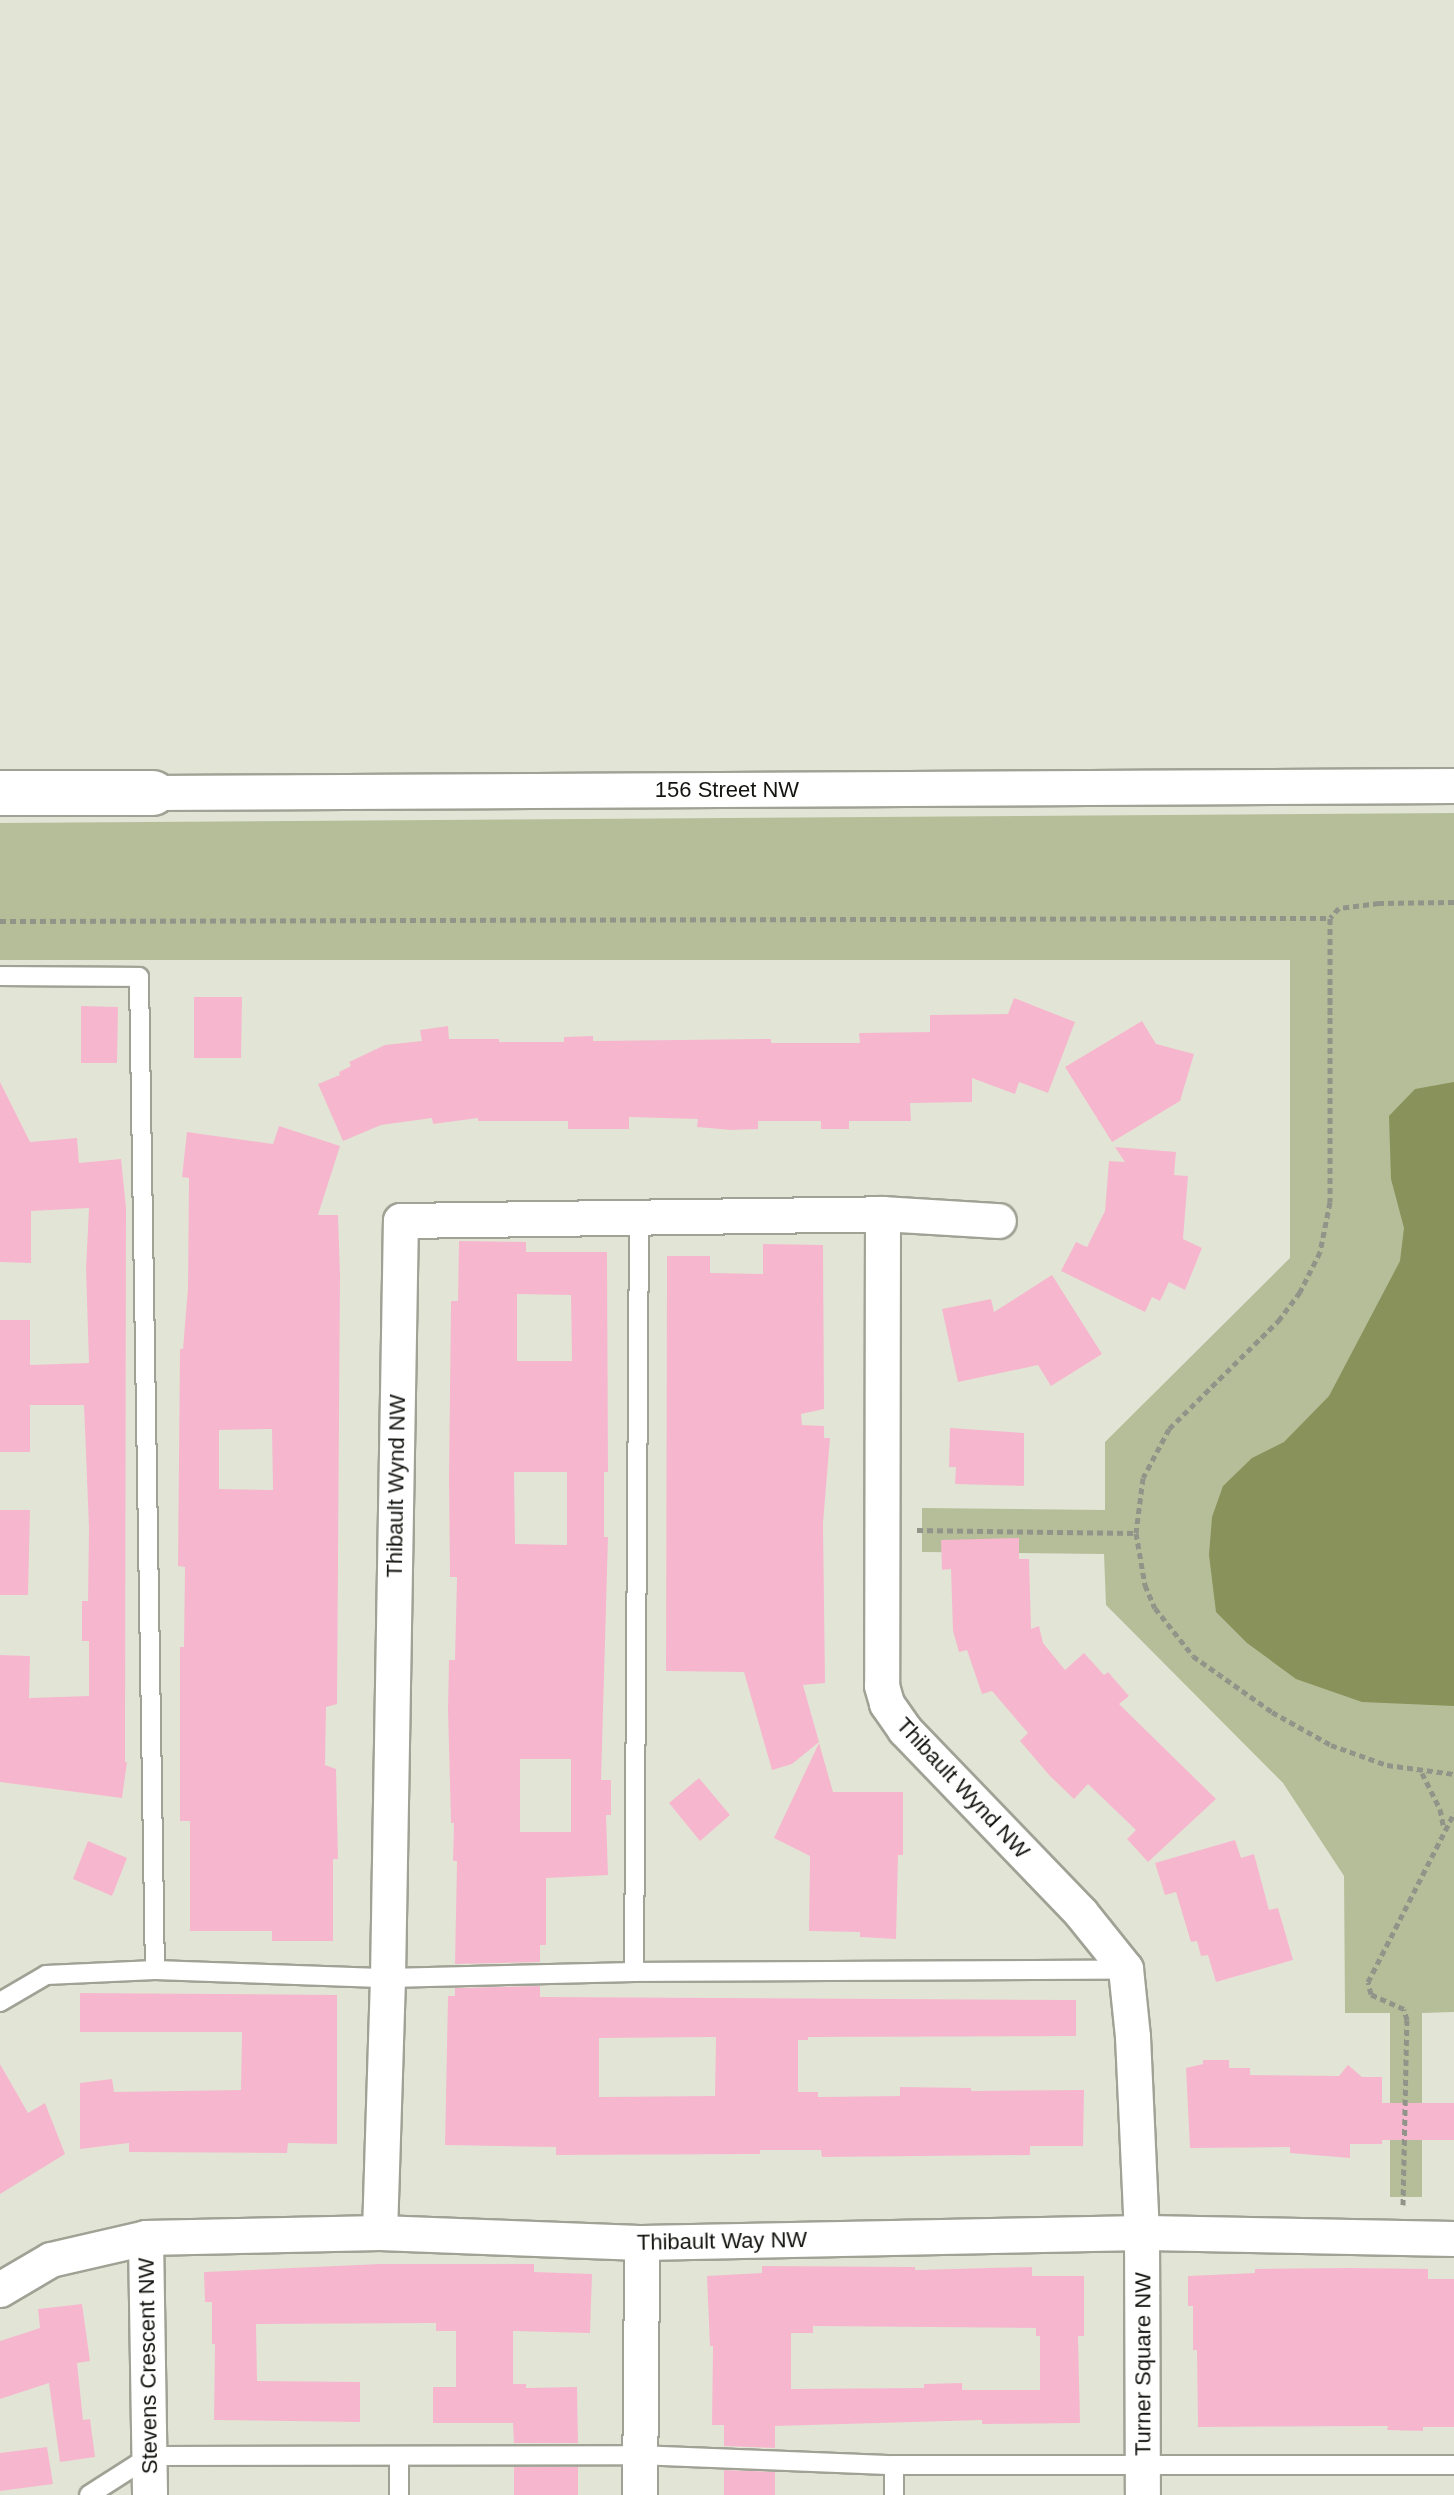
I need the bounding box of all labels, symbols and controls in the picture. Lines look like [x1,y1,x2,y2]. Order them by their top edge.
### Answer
street label: 156 Street NW [655,777,799,803]
street label: Thibault Wynd NW [381,1394,411,1578]
street label: Thibault Wynd NW [891,1712,1035,1864]
street label: Thibault Way NW [637,2226,807,2256]
street label: Stevens Crescent NW [133,2258,163,2474]
street label: Turner Square NW [1130,2272,1156,2456]

